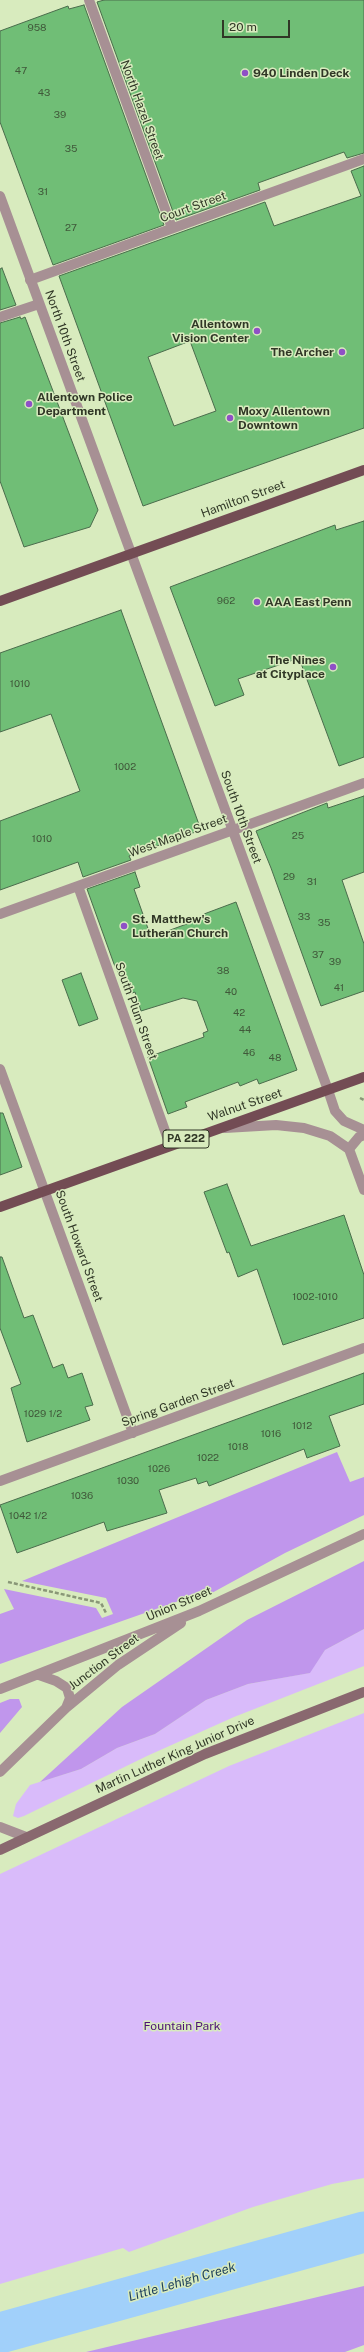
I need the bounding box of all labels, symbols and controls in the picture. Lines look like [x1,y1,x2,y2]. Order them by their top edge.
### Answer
scale bar [224,12,292,38]
text: 20 m [229,20,257,34]
house number: 958 [27,22,47,34]
street label: North Hazel Street [117,58,167,162]
house number: 47 [15,65,27,77]
place label: 940 Linden Deck [253,66,350,80]
marker: 940 Linden Deck [240,68,250,78]
house number: 43 [38,87,50,99]
house number: 39 [54,109,66,121]
house number: 35 [65,143,77,155]
house number: 31 [38,186,48,198]
street label: Court Street [158,188,228,226]
house number: 27 [65,222,77,234]
street label: North 10th Street [42,288,88,384]
place label: Allentown Vision Center [172,317,249,345]
marker: Allentown Vision Center [252,326,262,336]
place label: The Archer [271,345,334,359]
marker: The Archer [337,347,347,357]
place label: Allentown Police Department [37,390,133,418]
marker: Allentown Police Department [24,399,34,409]
place label: Moxy Allentown Downtown [238,404,330,432]
marker: Moxy Allentown Downtown [225,413,235,423]
street label: Hamilton Street [199,477,287,521]
house number: 962 [217,595,235,607]
place label: AAA East Penn [265,595,351,609]
marker: AAA East Penn [252,597,262,607]
place label: The Nines at Cityplace [256,653,325,681]
marker: The Nines at Cityplace [328,662,338,672]
house number: 1010 [10,678,30,690]
house number: 1002 [114,761,136,773]
street label: South 10th Street [217,768,265,866]
street label: West Maple Street [127,812,229,860]
house number: 25 [292,830,304,842]
house number: 1010 [32,833,52,845]
house number: 29 [283,871,295,883]
house number: 31 [307,876,317,888]
house number: 33 [298,911,310,923]
place label: St. Matthew's Lutheran Church [132,912,228,940]
house number: 35 [318,917,330,929]
marker: St. Matthew's Lutheran Church [119,921,129,931]
house number: 37 [312,949,324,961]
house number: 39 [329,956,341,968]
street label: South Plum Street [112,960,160,1062]
house number: 38 [217,965,229,977]
house number: 41 [334,982,344,994]
house number: 40 [225,986,237,998]
house number: 42 [233,1007,245,1019]
house number: 44 [239,1024,251,1036]
house number: 46 [243,1047,255,1059]
house number: 48 [269,1052,281,1064]
street label: Walnut Street [206,1086,284,1124]
road number: PA 222 [163,1130,209,1148]
street label: South Howard Street [52,1188,106,1304]
house number: 1002-1010 [292,1291,338,1303]
street label: Spring Garden Street [120,1376,236,1430]
house number: 1029 1/2 [24,1408,62,1420]
house number: 1012 [292,1420,312,1432]
house number: 1016 [261,1428,281,1440]
house number: 1018 [228,1441,248,1453]
house number: 1022 [197,1452,219,1464]
house number: 1026 [148,1463,170,1475]
house number: 1030 [117,1475,139,1487]
house number: 1036 [71,1490,93,1502]
house number: 1042 1/2 [9,1510,47,1522]
street label: Union Street [144,1584,214,1624]
street label: Junction Street [66,1631,142,1693]
street label: Martin Luther King Junior Drive [93,1713,257,1797]
park label: Fountain Park [143,2019,221,2033]
water label: Little Lehigh Creek [127,2259,237,2305]

